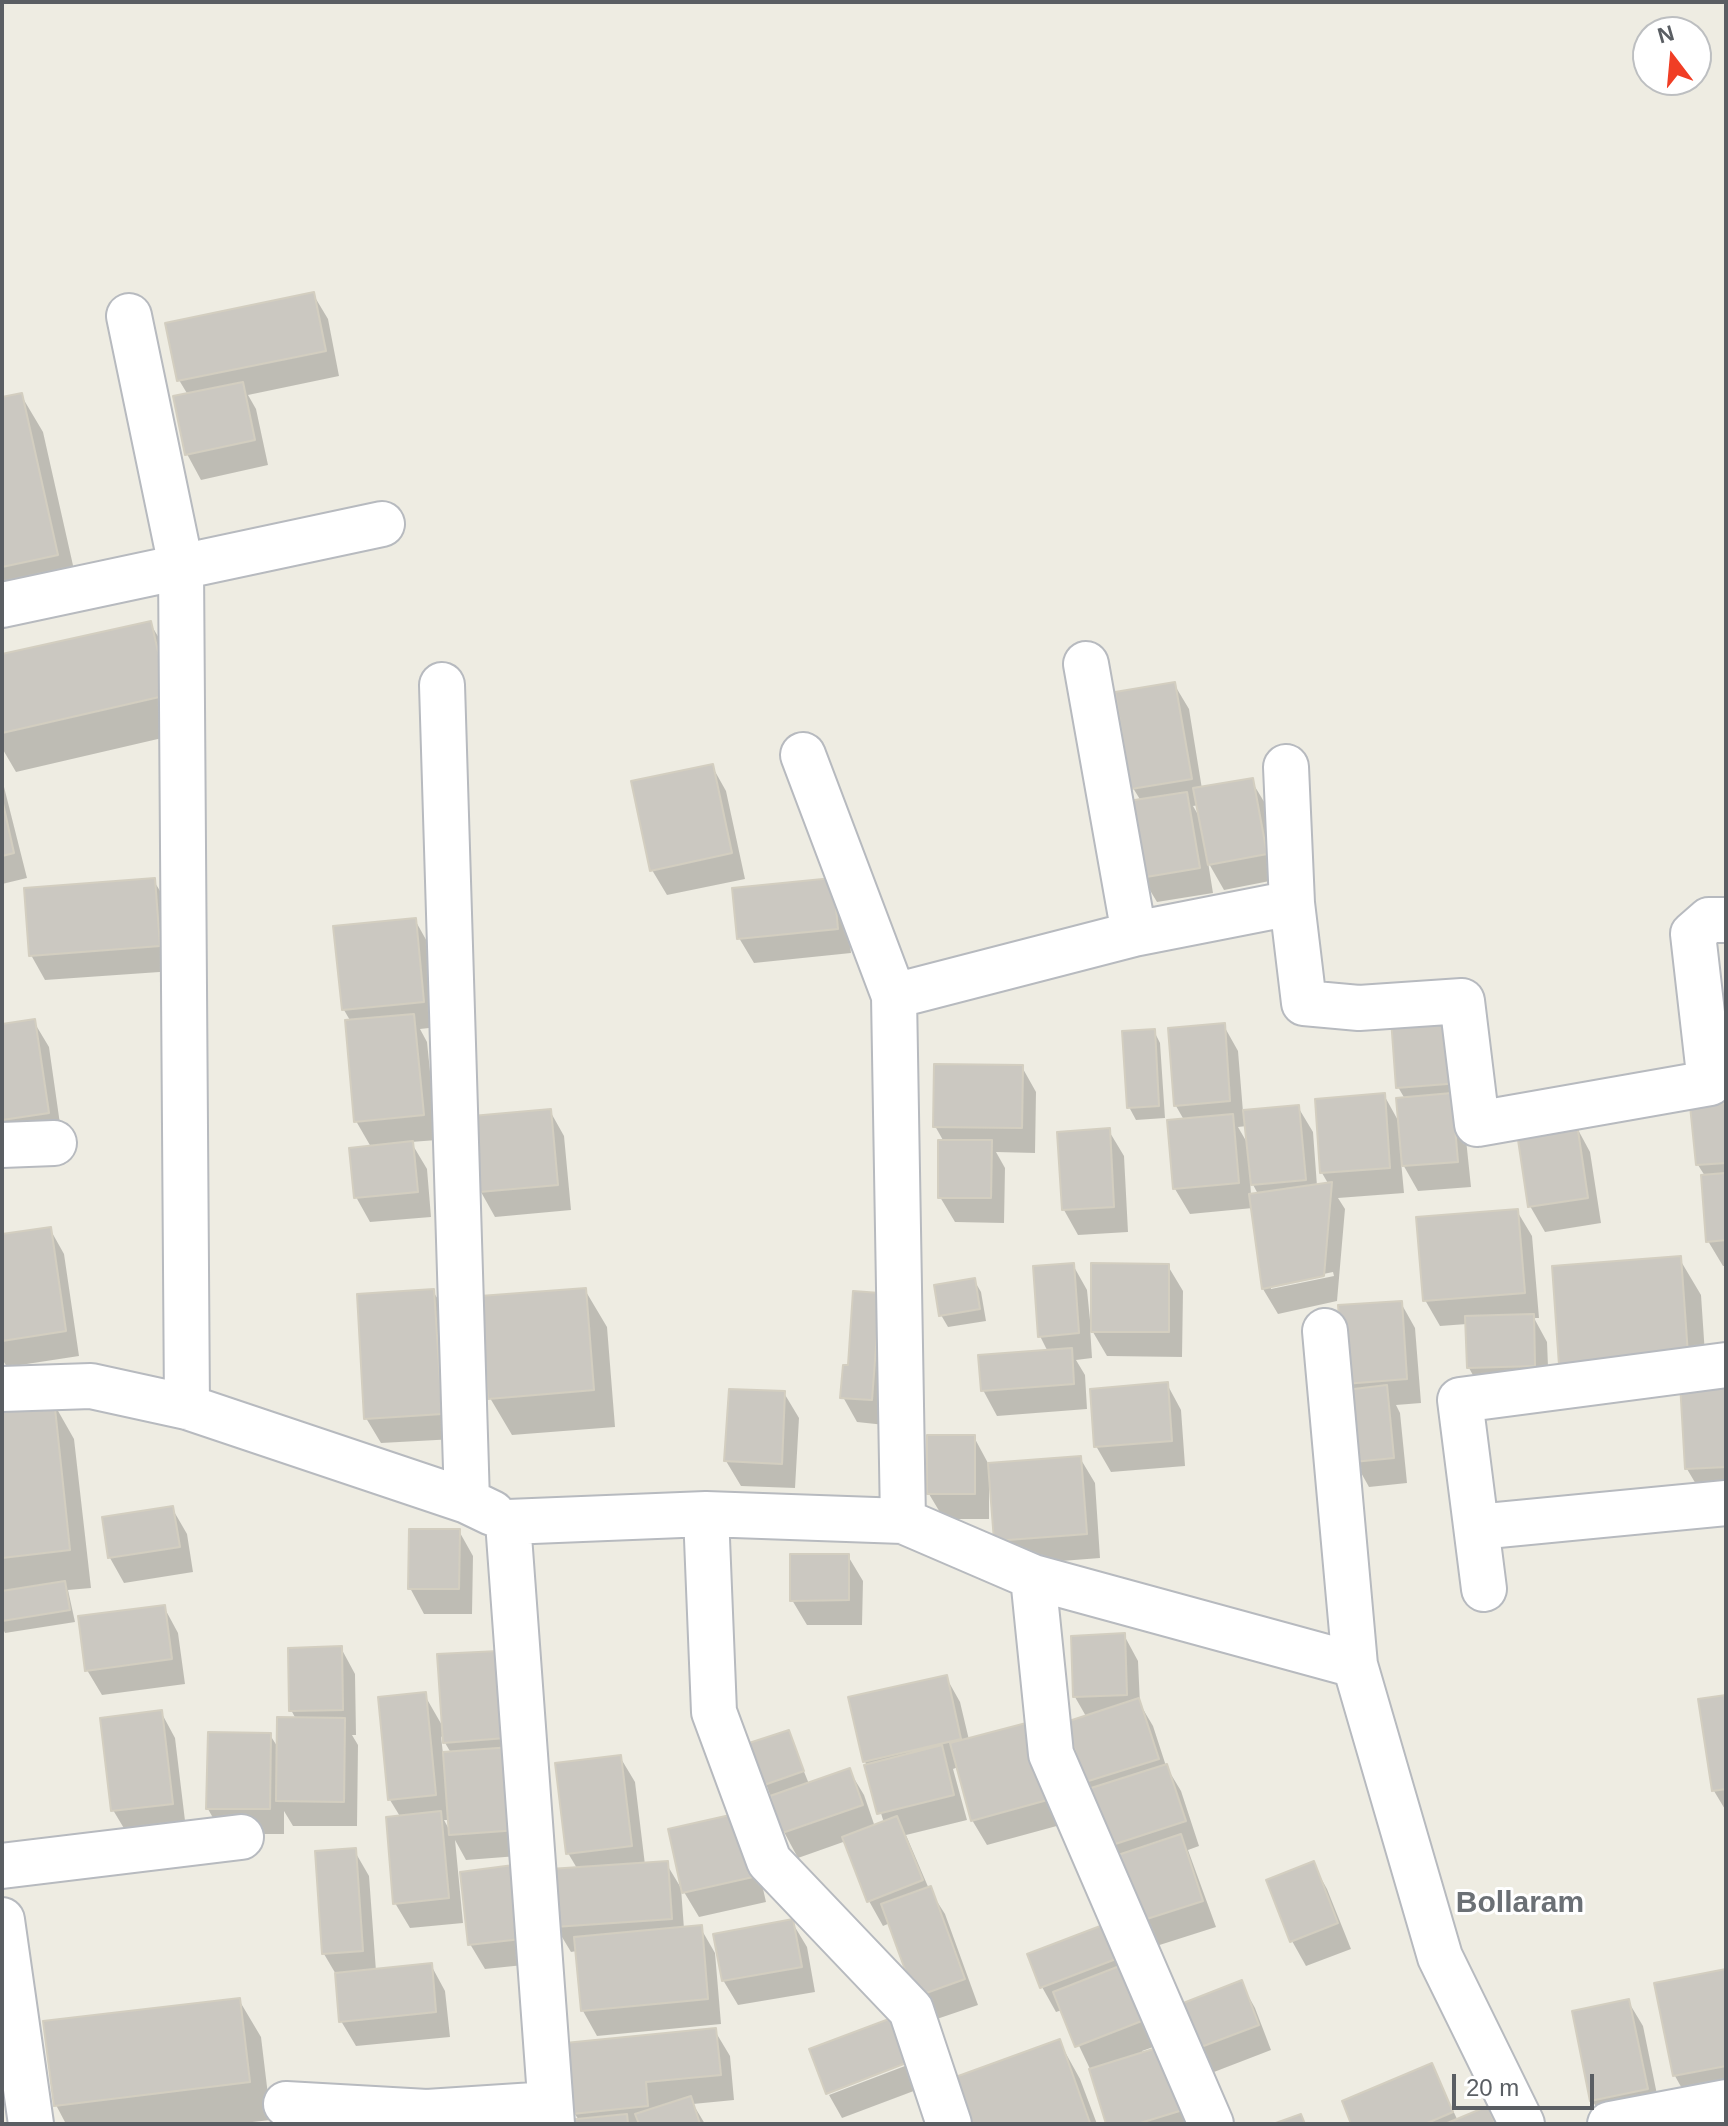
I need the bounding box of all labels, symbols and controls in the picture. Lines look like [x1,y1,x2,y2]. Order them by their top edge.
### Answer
north arrow [1632,16,1712,96]
text: N [1655,20,1677,49]
district label: Bollaram [1456,1886,1584,1922]
scale bar [1456,2058,1598,2108]
text: 20 m [1466,2074,1519,2101]

